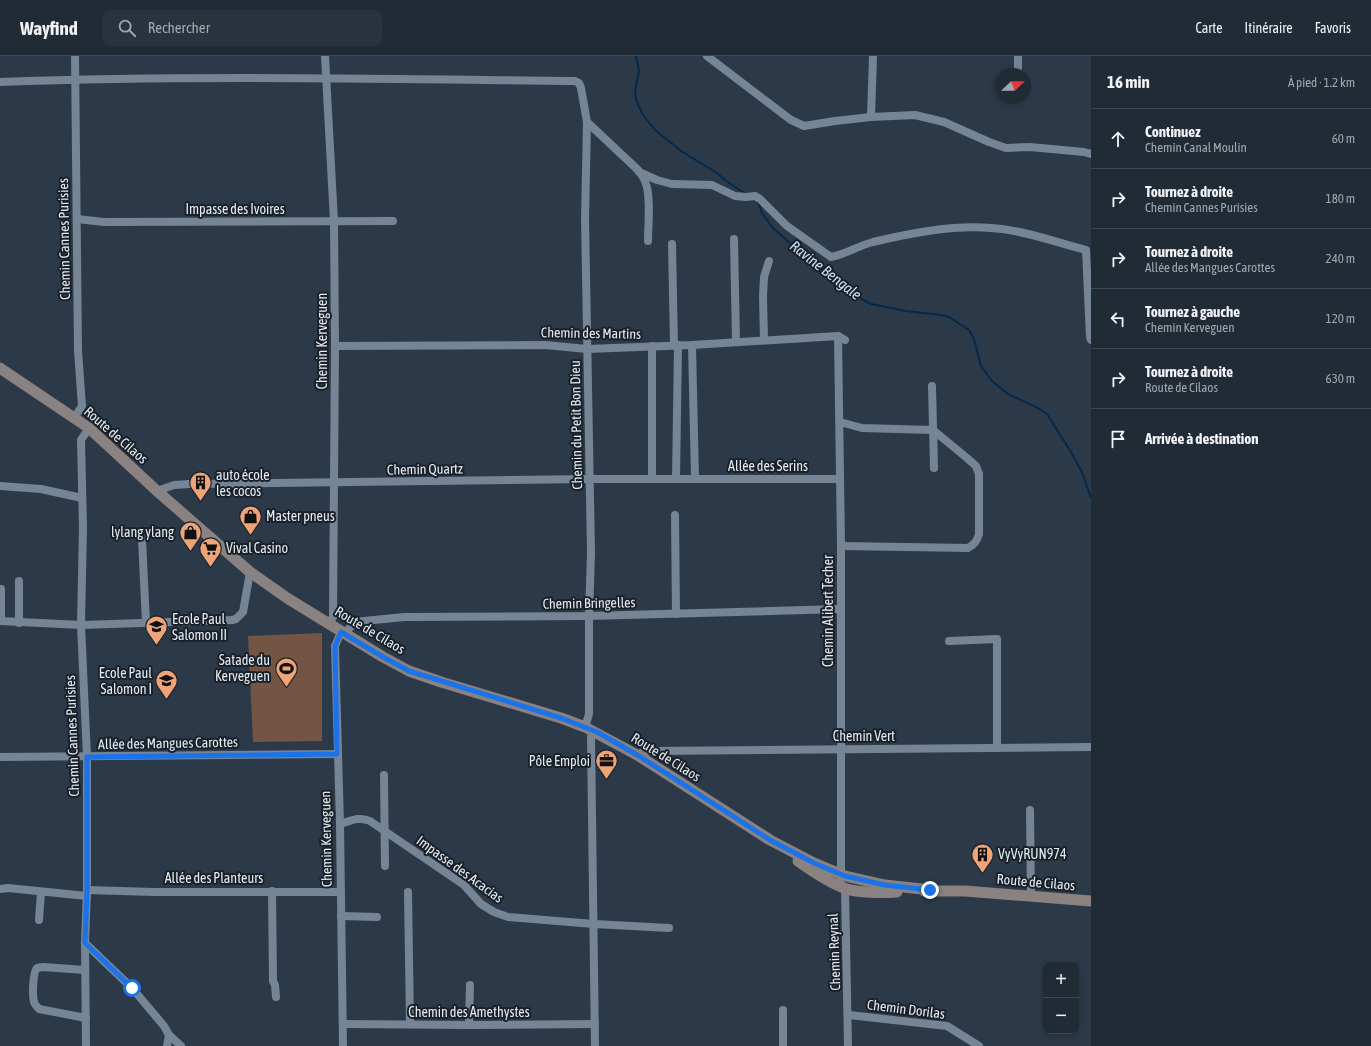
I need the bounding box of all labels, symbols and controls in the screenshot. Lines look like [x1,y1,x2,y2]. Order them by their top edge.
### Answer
search box [102,10,382,46]
text: Wayfind [20,17,78,39]
icon: search [116,17,138,39]
text: Rechercher [148,19,210,36]
text: Carte [1196,20,1223,36]
text: Itinéraire [1245,20,1293,36]
text: Favoris [1315,20,1351,36]
north arrow [995,68,1031,104]
text: 16 min [1107,72,1150,92]
text: À pied · 1.2 km [1288,75,1355,90]
text: Continuez [1145,123,1201,140]
icon: ahead [1107,128,1129,150]
text: 60 m [1332,131,1355,146]
text: Chemin Canal Moulin [1145,140,1247,155]
street label: Chemin Cannes Purisies [55,178,73,300]
text: Tournez à droite [1145,183,1233,200]
icon: right [1107,188,1129,210]
text: 180 m [1326,191,1355,206]
text: Chemin Cannes Purisies [1145,200,1258,215]
street label: Impasse des Ivoires [185,201,285,217]
water label: Ravine Bengale [787,237,865,303]
text: Tournez à droite [1145,243,1233,260]
icon: right [1107,248,1129,270]
text: 240 m [1326,251,1355,266]
text: Allée des Mangues Carottes [1145,260,1275,275]
street label: Chemin Kerveguen [314,293,330,389]
text: Tournez à gauche [1145,303,1240,320]
icon: left [1107,308,1129,330]
text: 120 m [1326,311,1355,326]
text: Chemin Kerveguen [1145,320,1235,335]
street label: Chemin des Martins [541,324,641,342]
street label: Chemin du Petit Bon Dieu [567,360,585,490]
text: Tournez à droite [1145,363,1233,380]
icon: right [1107,368,1129,390]
text: 630 m [1326,371,1355,386]
text: Route de Cilaos [1145,380,1218,395]
street label: Route de Cilaos [81,403,151,467]
icon: arrive [1107,428,1129,450]
text: Arrivée à destination [1145,430,1259,447]
street label: Allée des Serins [728,458,808,474]
street label: Chemin Quartz [387,460,463,478]
place label: auto école les cocos [216,467,270,499]
building icon: auto école les cocos [188,470,214,503]
shop icon: Master pneus [237,503,263,536]
place label: Master pneus [266,508,335,524]
shop icon: lylang ylang [177,519,203,552]
place label: lylang ylang [111,524,174,540]
supermarket icon: Vival Casino [198,535,224,568]
place label: Vival Casino [226,540,288,556]
street label: Chemin Alibert Techer [820,554,836,667]
street label: Chemin Bringelles [542,594,636,612]
street label: Route de Cilaos [332,603,408,657]
place label: Ecole Paul Salomon II [172,611,227,643]
school or university icon: Ecole Paul Salomon II [143,614,169,647]
place label: Satade du Kerveguen [215,652,270,684]
sports icon: Satade du Kerveguen [273,655,299,688]
place label: Ecole Paul Salomon I [99,665,152,697]
school or university icon: Ecole Paul Salomon I [154,668,180,701]
street label: Chemin Cannes Purisies [62,675,82,797]
street label: Chemin Vert [833,728,895,744]
street label: Route de Cilaos [628,729,704,785]
street label: Allée des Mangues Carottes [98,734,238,752]
office icon: Pôle Emploi [593,748,619,781]
place label: Pôle Emploi [529,753,590,769]
street label: Chemin Kerveguen [317,791,335,887]
street label: Impasse des Acacias [414,832,506,906]
building icon: VyVyRUN974 [970,841,996,874]
place label: VyVyRUN974 [998,846,1067,862]
street label: Allée des Planteurs [165,870,263,886]
street label: Route de Cilaos [996,871,1076,893]
route end [921,881,939,899]
street label: Chemin Reynal [825,913,843,991]
map controls [1043,962,1079,1034]
button: + [1043,962,1079,998]
route start [123,979,141,997]
street label: Chemin Dorilas [866,996,946,1022]
button: − [1043,998,1079,1034]
street label: Chemin des Amethystes [408,1004,530,1020]

